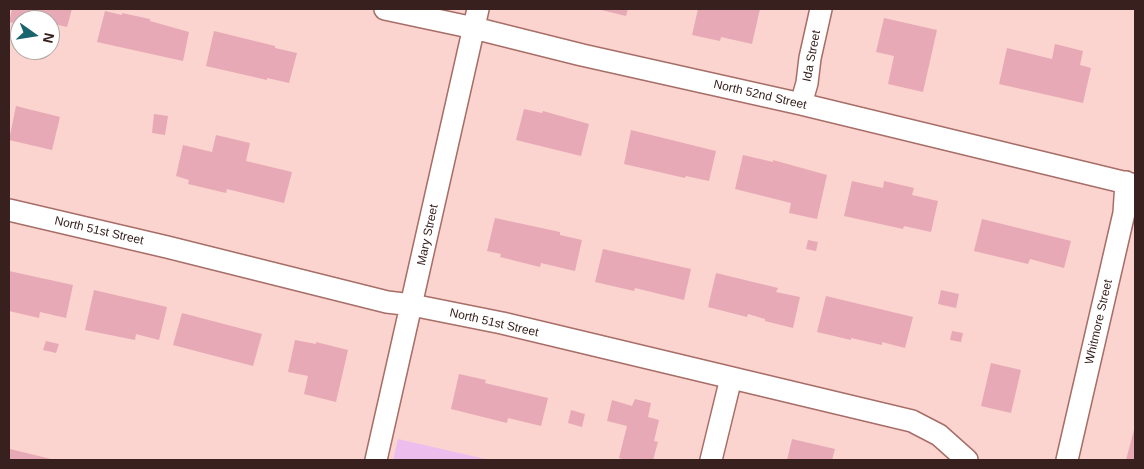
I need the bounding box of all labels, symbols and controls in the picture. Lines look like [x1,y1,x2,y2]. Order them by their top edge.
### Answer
north arrow [10,10,60,60]
street label: Ida Street [800,29,824,83]
text: N [40,31,58,45]
street label: North 52nd Street [712,77,808,113]
street label: Mary Street [415,203,441,267]
street label: North 51st Street [53,214,145,248]
street label: Whitmore Street [1082,278,1116,366]
street label: North 51st Street [448,306,540,340]

